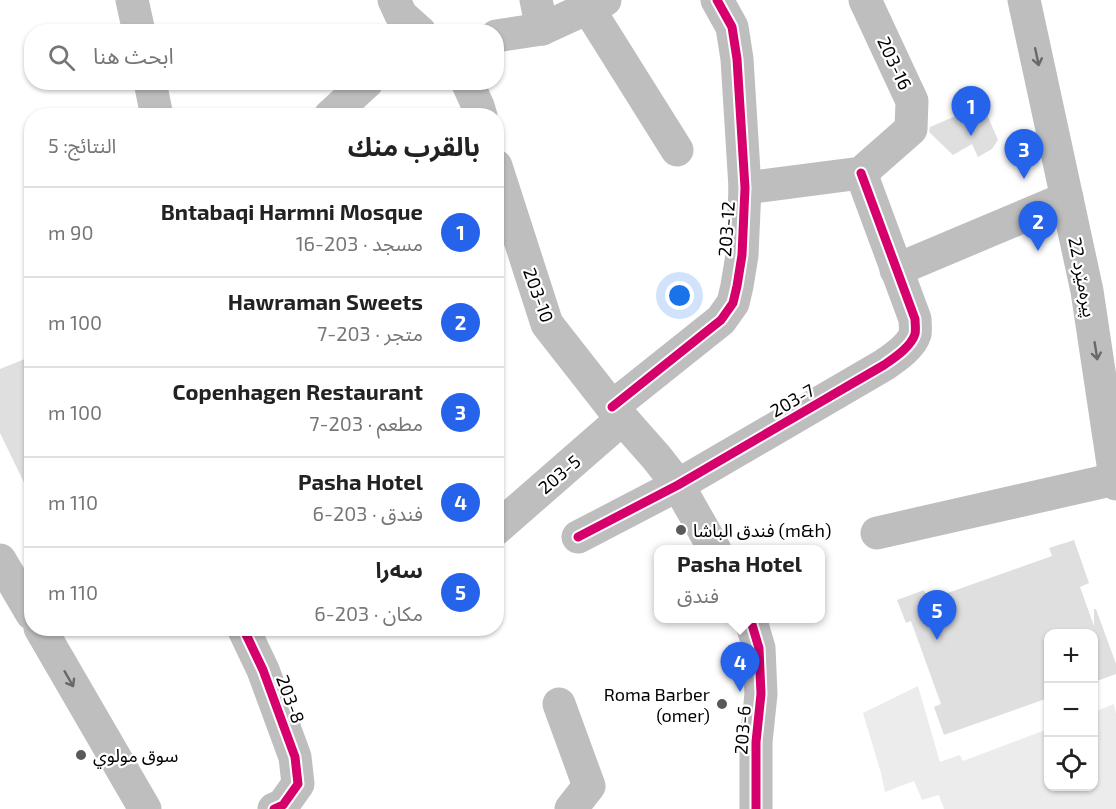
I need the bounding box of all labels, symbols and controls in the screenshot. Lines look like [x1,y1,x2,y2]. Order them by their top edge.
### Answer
search box [24,24,504,90]
street label: 203-16 [873,33,917,93]
icon: search [45,41,78,74]
text: ابحث هنا [93,42,174,68]
one-way arrow [1031,47,1043,66]
pin: 1 [952,86,990,136]
text: بالقرب منك [348,130,480,161]
pin: 3 [1004,130,1044,179]
text: النتائج: 5 [48,133,116,157]
text: Bntabaqi Harmni Mosque [161,198,423,224]
street label: 203-12 [713,200,739,258]
pin: 2 [1018,202,1058,251]
text: 90 m [48,220,94,244]
text: 1 [456,220,465,244]
text: مسجد · 203-16 [296,231,423,255]
street label: 22 پیرەمێرد [1063,235,1102,319]
street label: 203-10 [519,265,559,325]
your location [665,281,694,310]
text: Hawraman Sweets [228,288,423,314]
text: 100 m [48,310,102,334]
text: 2 [455,310,466,334]
text: متجر · 203-7 [317,321,423,345]
one-way arrow [1091,341,1102,361]
text: Copenhagen Restaurant [173,378,423,404]
street label: 203-7 [766,379,818,421]
text: 100 m [48,400,102,424]
text: 3 [455,400,466,424]
text: مطعم · 203-7 [309,411,423,435]
street label: 203-5 [533,450,585,498]
text: Pasha Hotel [298,468,423,494]
text: 110 m [48,490,98,514]
text: 4 [454,490,467,514]
text: فندق · 203-6 [313,501,423,525]
place label: فندق الباشا (m&h) [693,519,832,541]
marker: فندق الباشا (m&h) [674,523,688,537]
popup [654,545,825,623]
text: Pasha Hotel [677,550,802,576]
text: سەرا [375,556,423,582]
text: 110 m [48,580,98,604]
text: 5 [455,580,466,604]
text: فندق [677,583,719,607]
pin: 5 [918,590,956,640]
text: مكان · 203-6 [314,601,423,625]
map controls [1044,629,1098,791]
button: + [1044,629,1098,683]
pin: 4 [720,642,760,692]
one-way arrow [64,670,76,687]
street label: 203-8 [272,672,310,726]
place label: Roma Barber (omer) [604,683,710,726]
button: − [1044,683,1098,737]
marker: Roma Barber (omer) [715,697,729,711]
street label: 203-6 [729,705,755,755]
button: locate [1044,737,1098,791]
place label: سوق مولوي [93,744,178,769]
marker: سوق مولوي [74,748,88,762]

